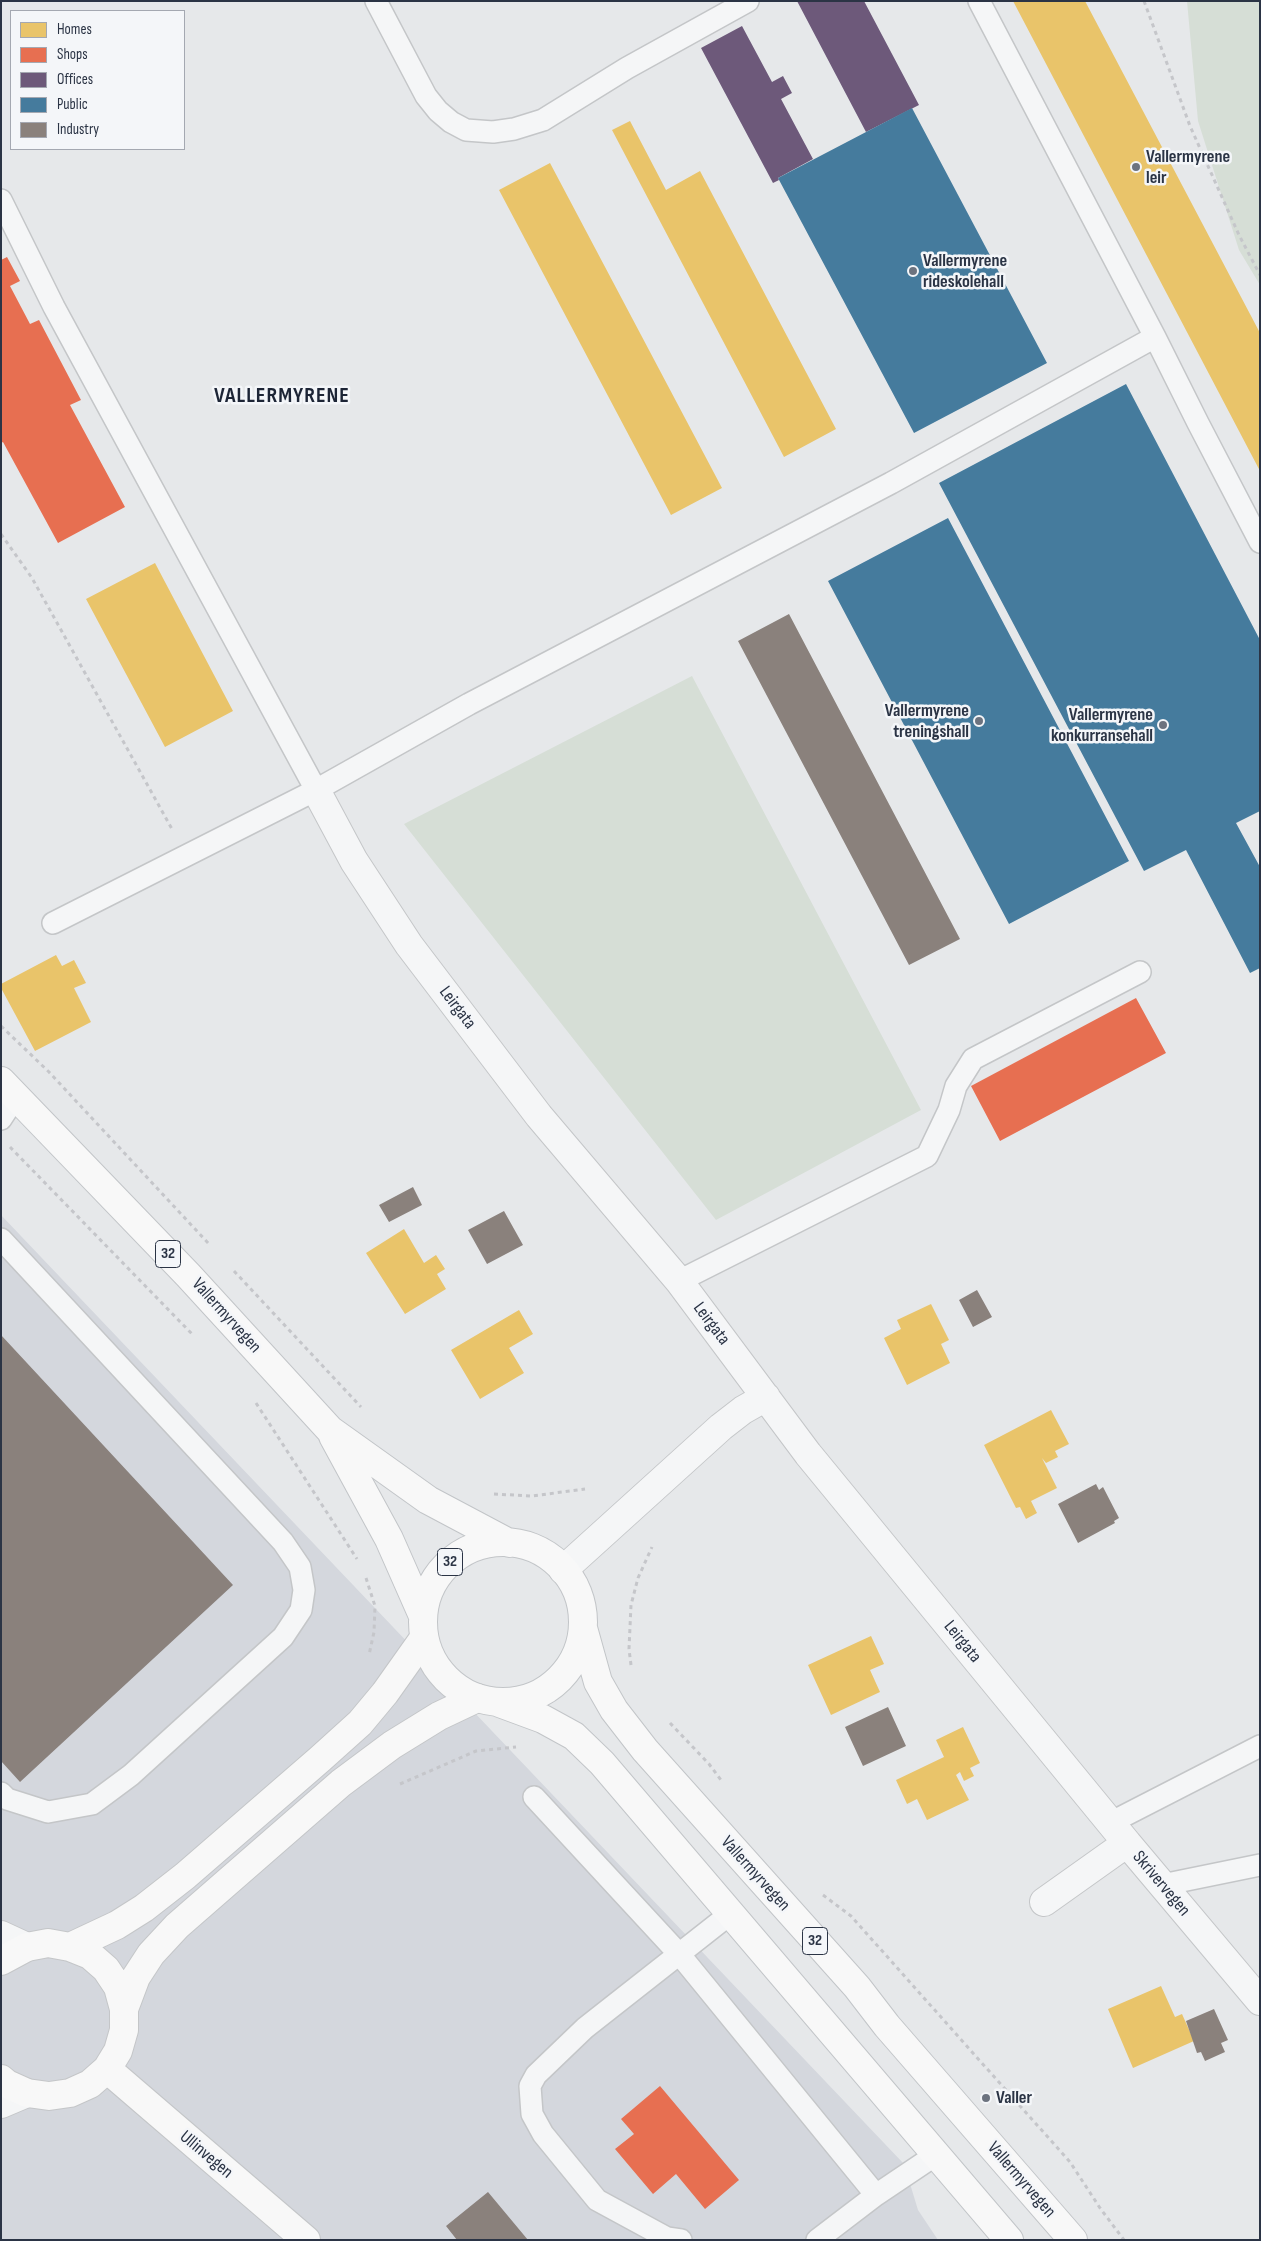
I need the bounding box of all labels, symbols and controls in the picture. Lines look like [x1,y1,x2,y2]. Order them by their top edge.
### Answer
legend [10,10,185,150]
text: Homes [57,20,92,39]
text: Shops [57,45,88,64]
text: Offices [57,70,93,89]
text: Public [57,95,88,114]
text: Industry [57,120,99,139]
place label: Vallermyrene leir [1146,146,1230,188]
marker: Vallermyrene leir [1130,161,1142,173]
place label: Vallermyrene rideskolehall [923,250,1007,292]
marker: Vallermyrene rideskolehall [907,265,919,277]
district label: VALLERMYRENE [213,383,351,409]
place label: Vallermyrene treningshall [885,700,969,742]
place label: Vallermyrene konkurransehall [1051,704,1153,746]
marker: Vallermyrene treningshall [973,715,985,727]
marker: Vallermyrene konkurransehall [1157,719,1169,731]
street label: Leirgata [434,982,480,1034]
road number: 32 [156,1240,180,1268]
street label: Vallermyrvegen [187,1274,265,1358]
street label: Leirgata [688,1298,734,1350]
road number: 32 [438,1548,462,1575]
street label: Leirgata [939,1617,985,1667]
street label: Vallermyrvegen [716,1832,794,1916]
street label: Skrivervegen [1127,1847,1195,1921]
road number: 32 [802,1928,828,1954]
place label: Valler [996,2087,1032,2109]
marker: Valler [980,2092,992,2104]
street label: Ullinvegen [175,2126,237,2184]
street label: Vallermyrvegen [982,2138,1060,2222]

